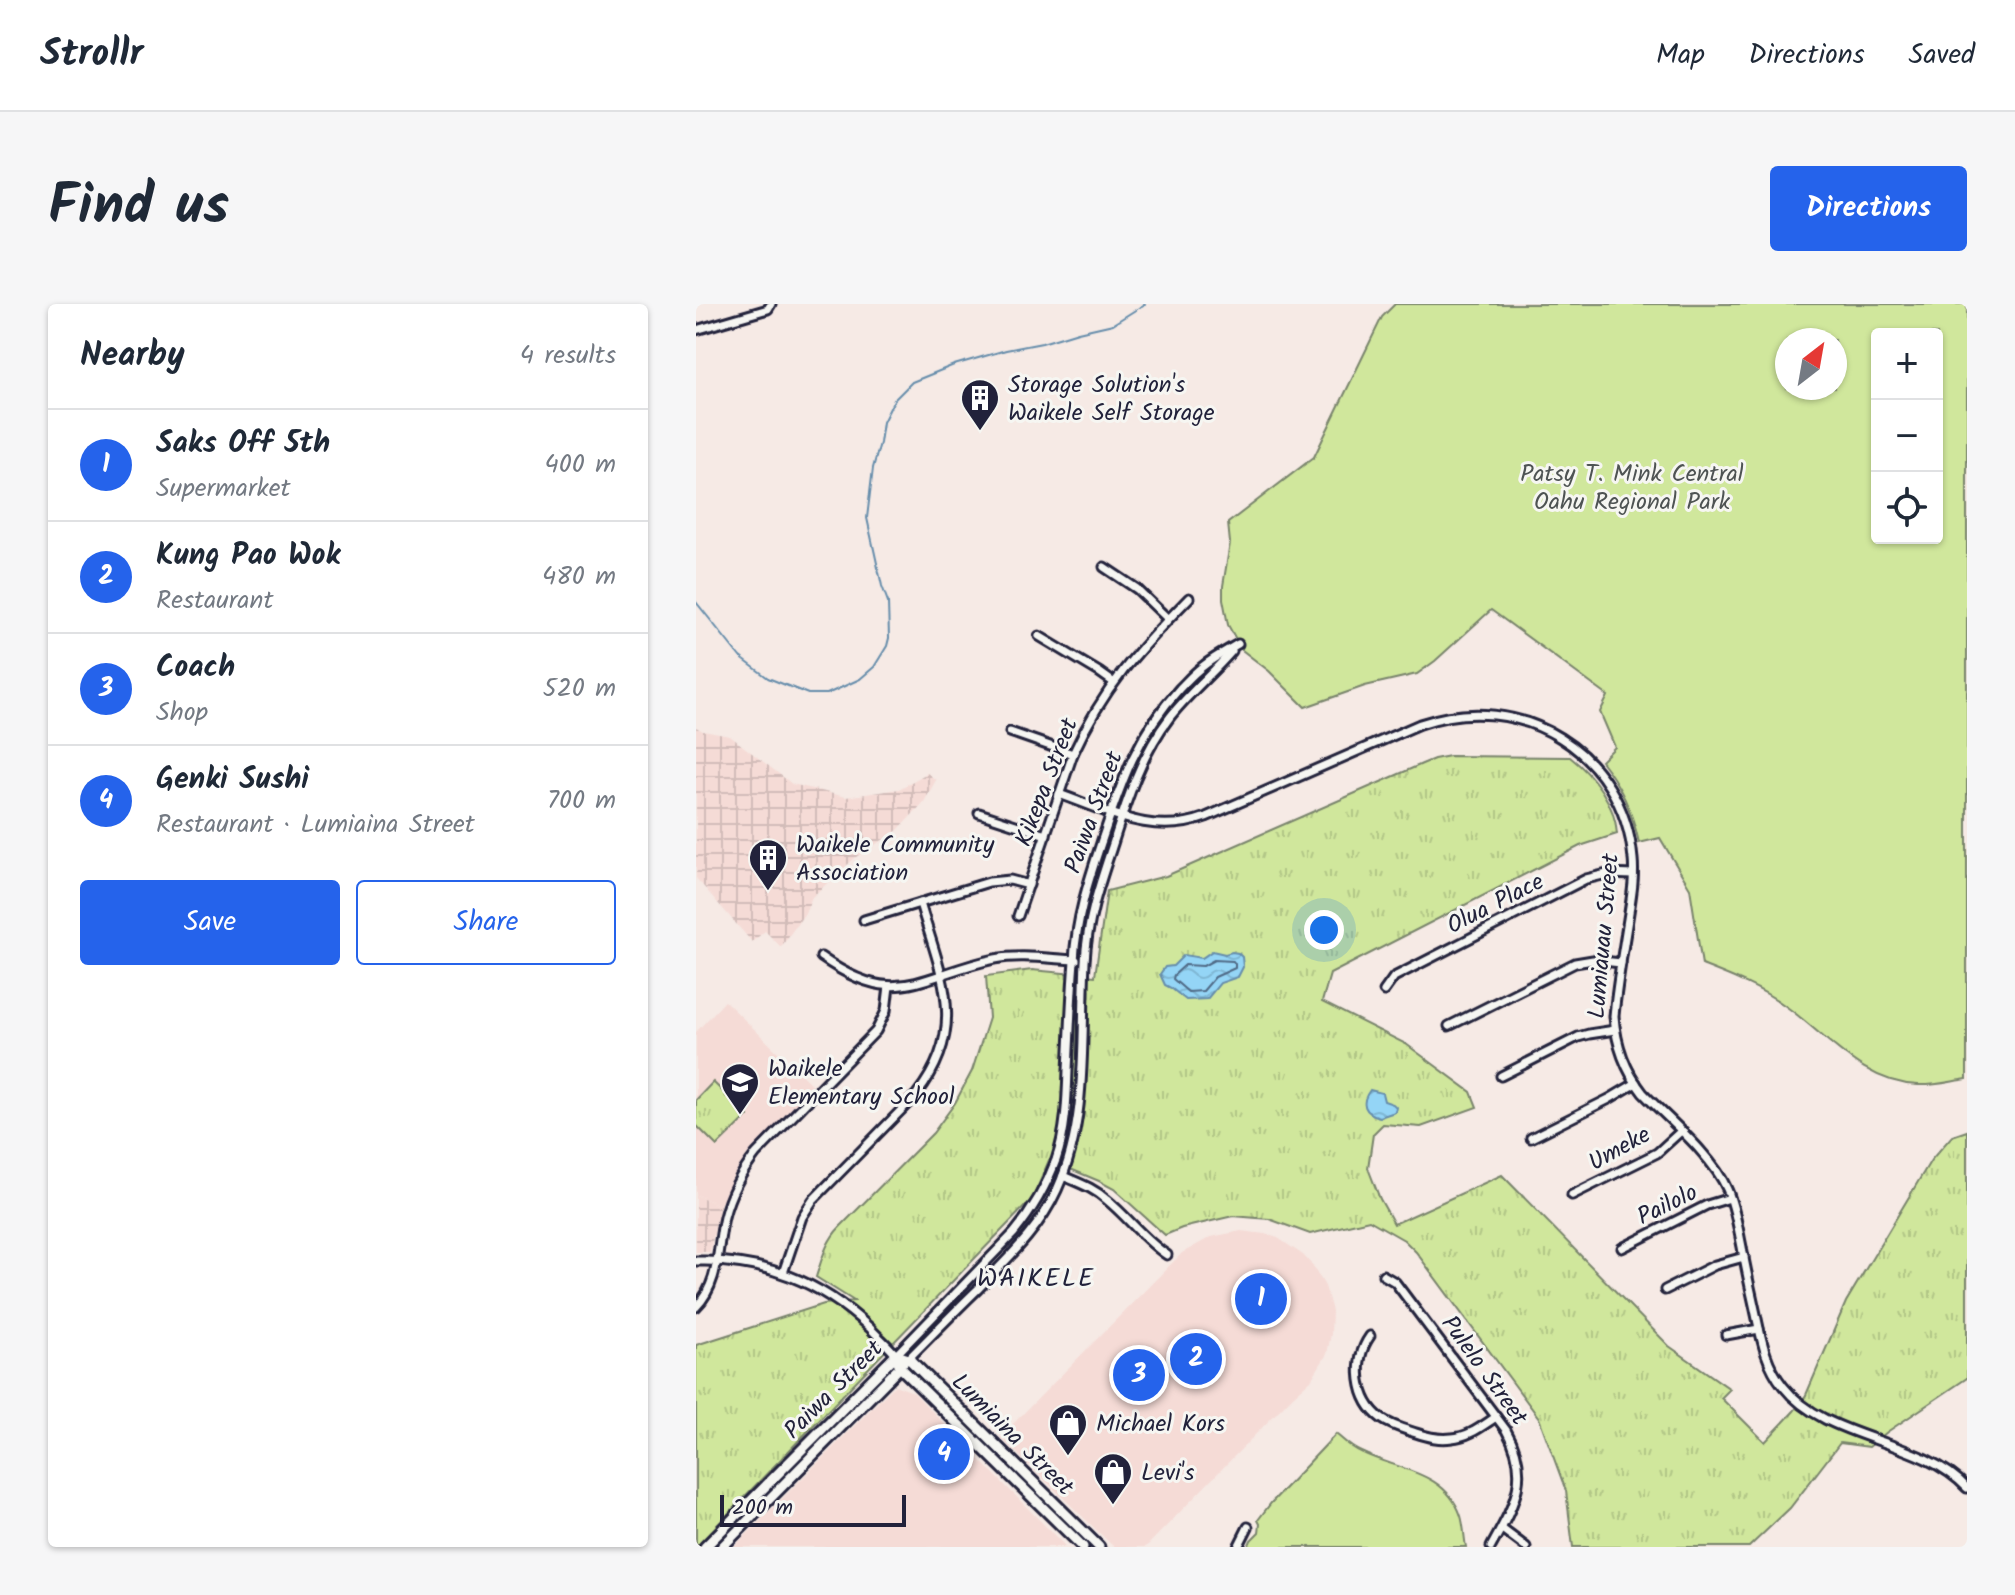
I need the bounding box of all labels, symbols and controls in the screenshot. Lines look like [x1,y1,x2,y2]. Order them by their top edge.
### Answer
text: Strollr [40,25,143,85]
text: Map [1656,33,1705,78]
text: Directions [1749,33,1865,78]
text: Saved [1909,33,1975,78]
text: Find us [48,163,229,253]
button: Directions [1770,166,1967,251]
north arrow [1775,328,1847,400]
map controls [1871,328,1943,544]
button: + [1871,328,1943,400]
text: Nearby [80,329,185,383]
text: 4 results [520,335,616,377]
place label: Storage Solution's Waikele Self Storage [1008,366,1215,433]
building icon: Storage Solution's Waikele Self Storage [959,377,1001,432]
button: − [1871,400,1943,472]
text: Saks Off 5th [156,420,330,468]
text: 1 [102,444,110,486]
text: 400 m [545,444,616,486]
park label: Patsy T. Mink Central Oahu Regional Park [1520,455,1744,522]
text: Supermarket [156,468,291,510]
button: locate [1871,472,1943,544]
text: Kung Pao Wok [156,532,340,580]
text: 2 [98,556,114,598]
text: 480 m [542,556,616,598]
text: Restaurant [156,580,273,622]
text: Coach [156,644,235,692]
text: 3 [99,668,113,710]
text: 520 m [543,668,616,710]
text: Shop [156,692,208,734]
street label: Kikepa Street [1005,712,1090,853]
street label: Paiwa Street [1054,745,1135,879]
text: Genki Sushi [156,756,309,804]
text: 4 [99,780,113,822]
text: 700 m [547,780,616,822]
text: Restaurant · Lumiaina Street [156,804,475,846]
place label: Waikele Community Association [796,826,995,893]
building icon: Waikele Community Association [747,837,789,892]
street label: Lumiauau Street [1578,851,1631,1020]
street label: Olua Place [1440,863,1551,945]
button: Save [80,880,340,965]
button: Share [356,880,616,965]
your location [1304,910,1344,950]
place label: Waikele Elementary School [768,1050,955,1117]
school or university icon: Waikele Elementary School [719,1061,761,1116]
street label: Umeke [1581,1116,1658,1182]
street label: Pailolo [1631,1174,1705,1237]
district label: WAIKELE [977,1258,1095,1300]
pin: 1 [1235,1269,1287,1329]
street label: Pulelo Street [1430,1307,1538,1435]
pin: 2 [1170,1329,1222,1389]
street label: Paiwa Street [775,1331,894,1449]
pin: 3 [1113,1345,1165,1405]
street label: Lumiaina Street [941,1364,1083,1506]
shop icon: Michael Kors [1047,1402,1089,1457]
place label: Michael Kors [1096,1405,1225,1444]
pin: 4 [918,1424,970,1484]
shop icon: Levi's [1092,1451,1134,1506]
place label: Levi's [1141,1454,1194,1493]
scale bar [720,1491,906,1527]
text: 200 m [732,1491,793,1526]

